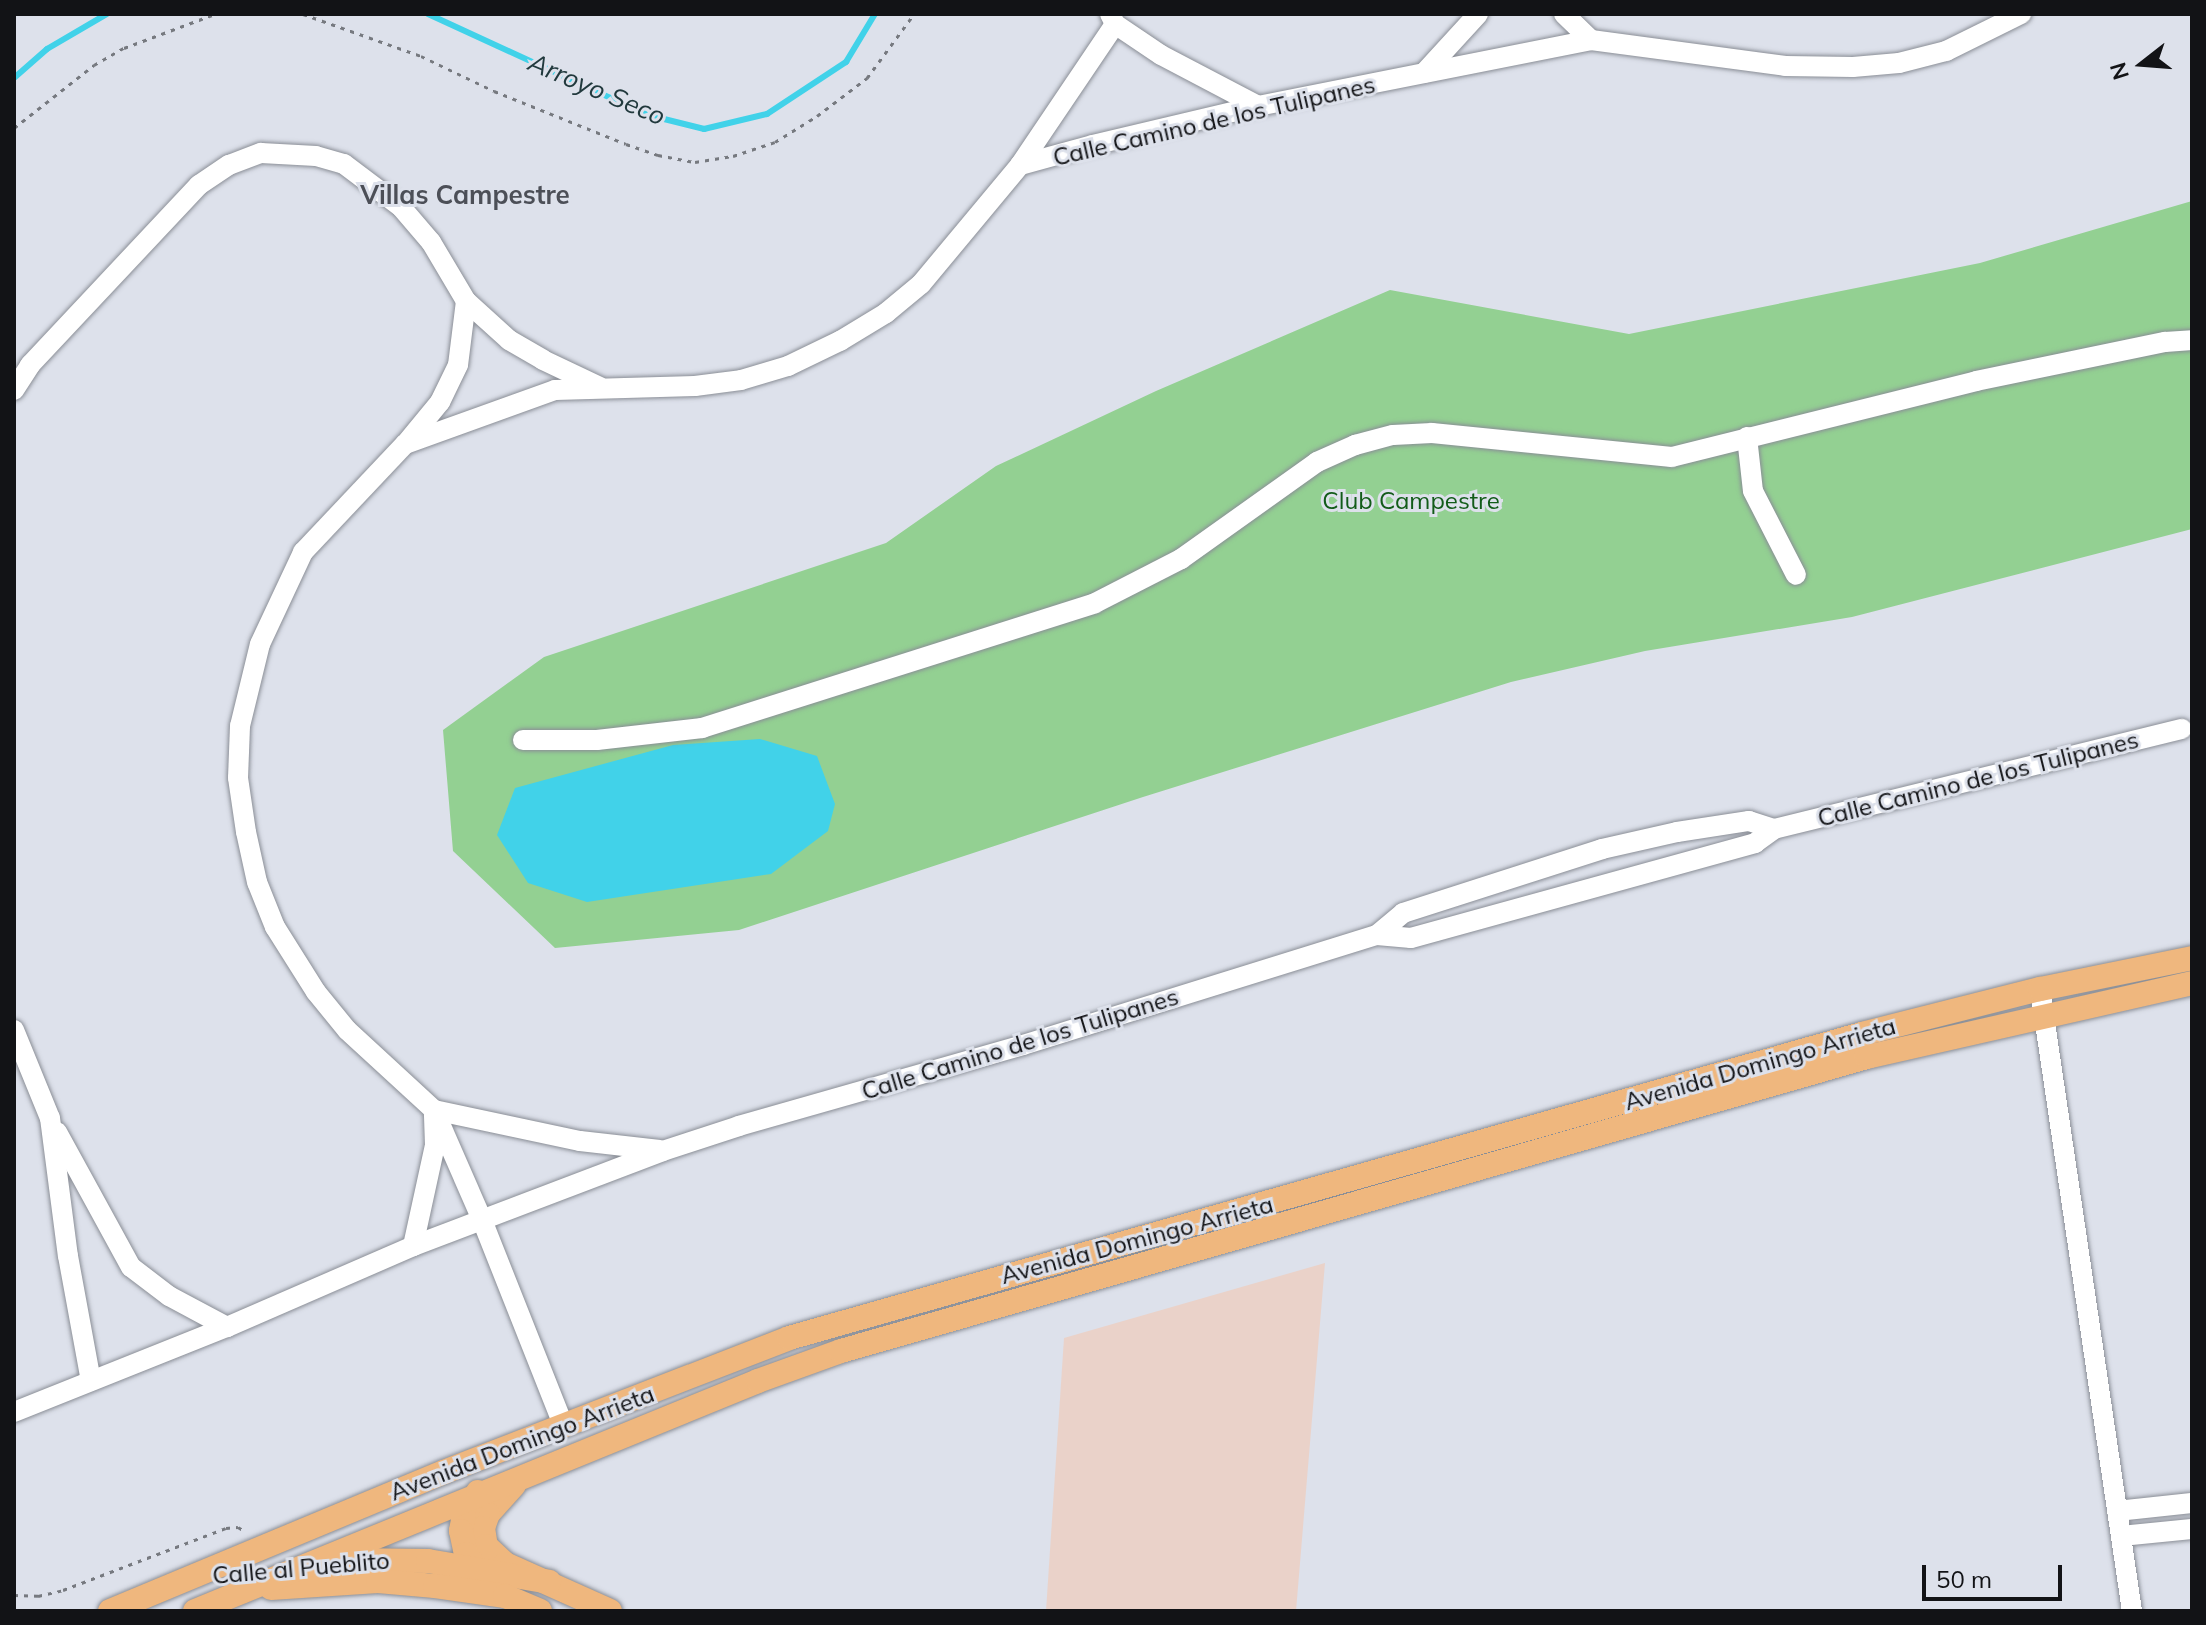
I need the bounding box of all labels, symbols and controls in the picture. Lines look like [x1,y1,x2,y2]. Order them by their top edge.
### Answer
north arrow [2102,24,2182,104]
water label: Arroyo Seco [524,46,670,132]
text: N [2103,59,2135,83]
street label: Calle Camino de los Tulipanes [1050,70,1378,172]
district label: Villas Campestre [360,179,570,211]
park label: Club Campestre [1322,487,1500,515]
street label: Calle Camino de los Tulipanes [1815,725,2141,833]
street label: Calle Camino de los Tulipanes [858,982,1182,1106]
street label: Avenida Domingo Arrieta [1621,1011,1899,1117]
street label: Avenida Domingo Arrieta [998,1190,1276,1290]
street label: Avenida Domingo Arrieta [386,1379,658,1507]
street label: Calle al Pueblito [211,1546,391,1590]
scale bar [1926,1549,2066,1599]
text: 50 m [1936,1564,1992,1594]

